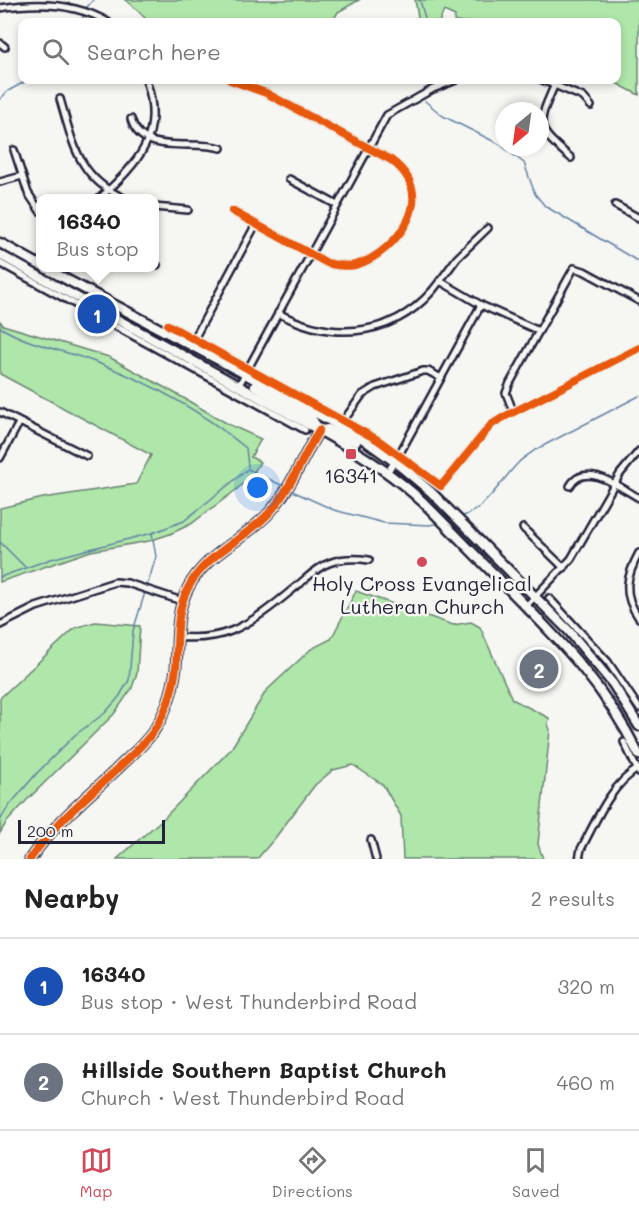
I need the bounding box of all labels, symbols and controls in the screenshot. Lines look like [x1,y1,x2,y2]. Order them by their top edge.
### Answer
search box [18,18,621,84]
icon: search [39,35,72,68]
text: Search here [87,37,221,66]
north arrow [495,102,549,156]
popup [36,194,159,272]
text: 16340 [56,206,121,235]
text: Bus stop [56,235,139,261]
pin: 1 [78,292,116,336]
marker: 16341 [344,447,358,461]
place label: 16341 [324,462,378,488]
your location [243,473,272,502]
marker: Holy Cross Evangelical Lutheran Church [415,555,429,569]
place label: Holy Cross Evangelical Lutheran Church [312,570,532,619]
pin: 2 [520,646,558,692]
scale bar [18,817,165,844]
text: 200 m [27,820,74,841]
text: Nearby [24,881,119,915]
text: 2 results [531,885,615,911]
text: 16340 [81,959,145,988]
text: 1 [39,973,48,999]
text: 320 m [557,973,615,999]
text: Bus stop · West Thunderbird Road [81,988,417,1014]
text: Hillside Southern Baptist Church [81,1055,446,1084]
text: 2 [38,1069,49,1095]
text: 460 m [557,1069,615,1095]
text: Church · West Thunderbird Road [81,1084,404,1110]
tab: Map [80,1144,113,1201]
tab: Directions [272,1144,353,1201]
tab: Saved [512,1144,559,1201]

